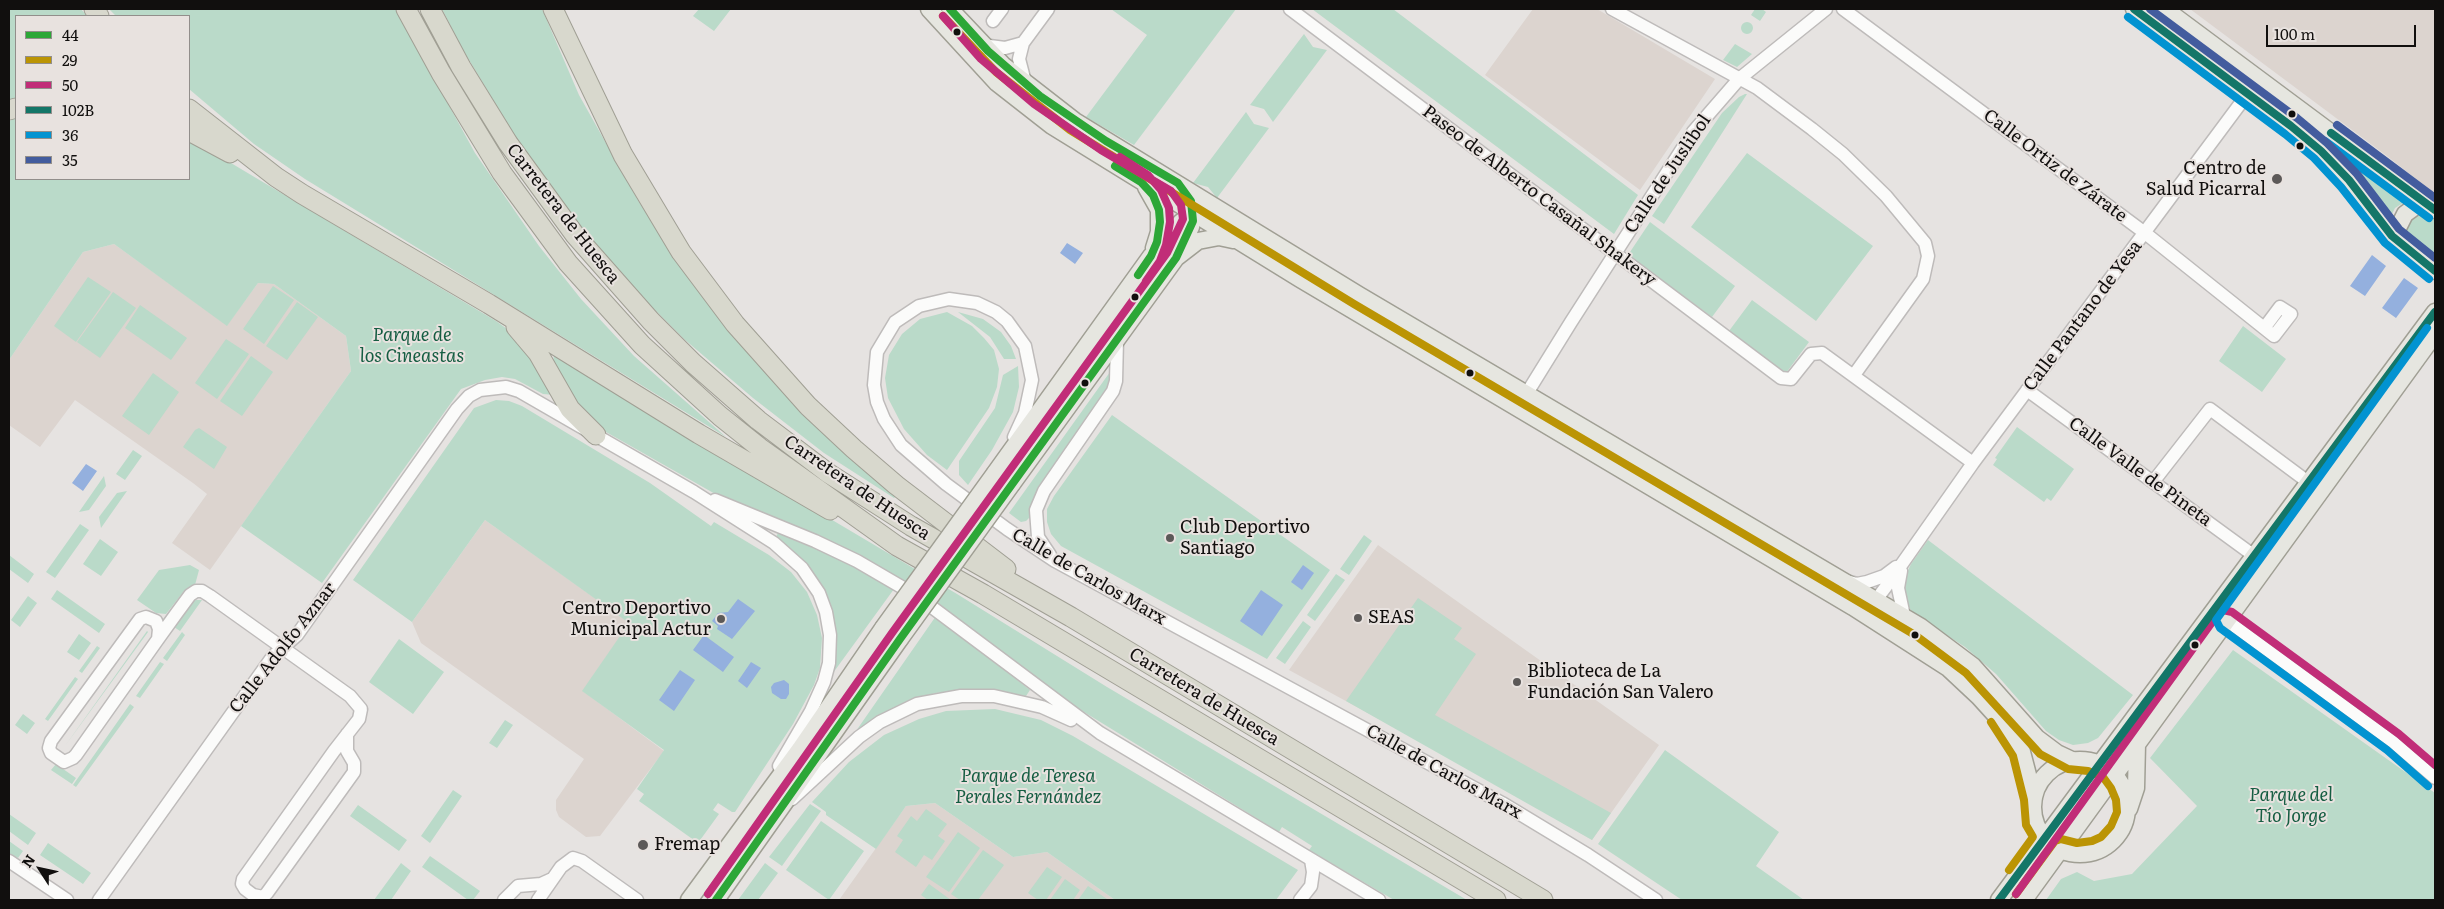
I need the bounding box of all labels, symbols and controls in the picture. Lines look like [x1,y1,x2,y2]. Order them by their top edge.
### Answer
legend [15,15,190,180]
scale bar [2269,15,2419,47]
text: 100 m [2274,22,2315,45]
text: 44 [62,23,79,46]
unlabelled marker [952,27,962,37]
text: 29 [62,48,77,71]
text: 50 [62,73,78,96]
text: 102B [62,98,94,121]
street label: Paseo de Alberto Casañal Shakery [1418,101,1660,291]
street label: Calle Ortiz de Zárate [1979,105,2131,227]
unlabelled marker [2287,109,2297,119]
street label: Calle de Juslibol [1620,110,1716,238]
text: 36 [62,123,78,146]
street label: Carretera de Huesca [502,140,624,288]
unlabelled marker [2295,141,2305,151]
text: 35 [62,148,78,171]
place label: Centro de Salud Picarral [2146,158,2266,200]
marker: Centro de Salud Picarral [2270,172,2284,186]
street label: Calle Pantano de Yesa [2019,236,2147,396]
unlabelled marker [1130,292,1140,302]
park label: Parque de los Cineastas [360,325,464,368]
unlabelled marker [1465,368,1475,378]
unlabelled marker [1080,378,1090,388]
street label: Calle Valle de Pineta [2064,413,2216,531]
street label: Carretera de Huesca [780,431,934,545]
place label: Club Deportivo Santiago [1180,517,1310,560]
street label: Calle de Carlos Marx [1008,524,1170,630]
marker: Club Deportivo Santiago [1164,532,1176,544]
street label: Calle Adolfo Aznar [225,578,341,718]
place label: Centro Deportivo Municipal Actur [562,598,711,640]
place label: SEAS [1368,607,1414,629]
marker: SEAS [1352,612,1364,624]
marker: Centro Deportivo Municipal Actur [715,613,727,625]
unlabelled marker [1910,630,1920,640]
unlabelled marker [2190,640,2200,650]
street label: Carretera de Huesca [1125,643,1283,751]
place label: Biblioteca de La Fundación San Valero [1527,661,1714,704]
marker: Biblioteca de La Fundación San Valero [1511,676,1523,688]
street label: Calle de Carlos Marx [1362,720,1526,824]
park label: Parque de Teresa Perales Fernández [955,766,1101,809]
park label: Parque del Tío Jorge [2249,785,2333,828]
place label: Fremap [654,834,720,856]
marker: Fremap [636,838,650,852]
north arrow [15,844,65,894]
text: N [16,850,39,871]

